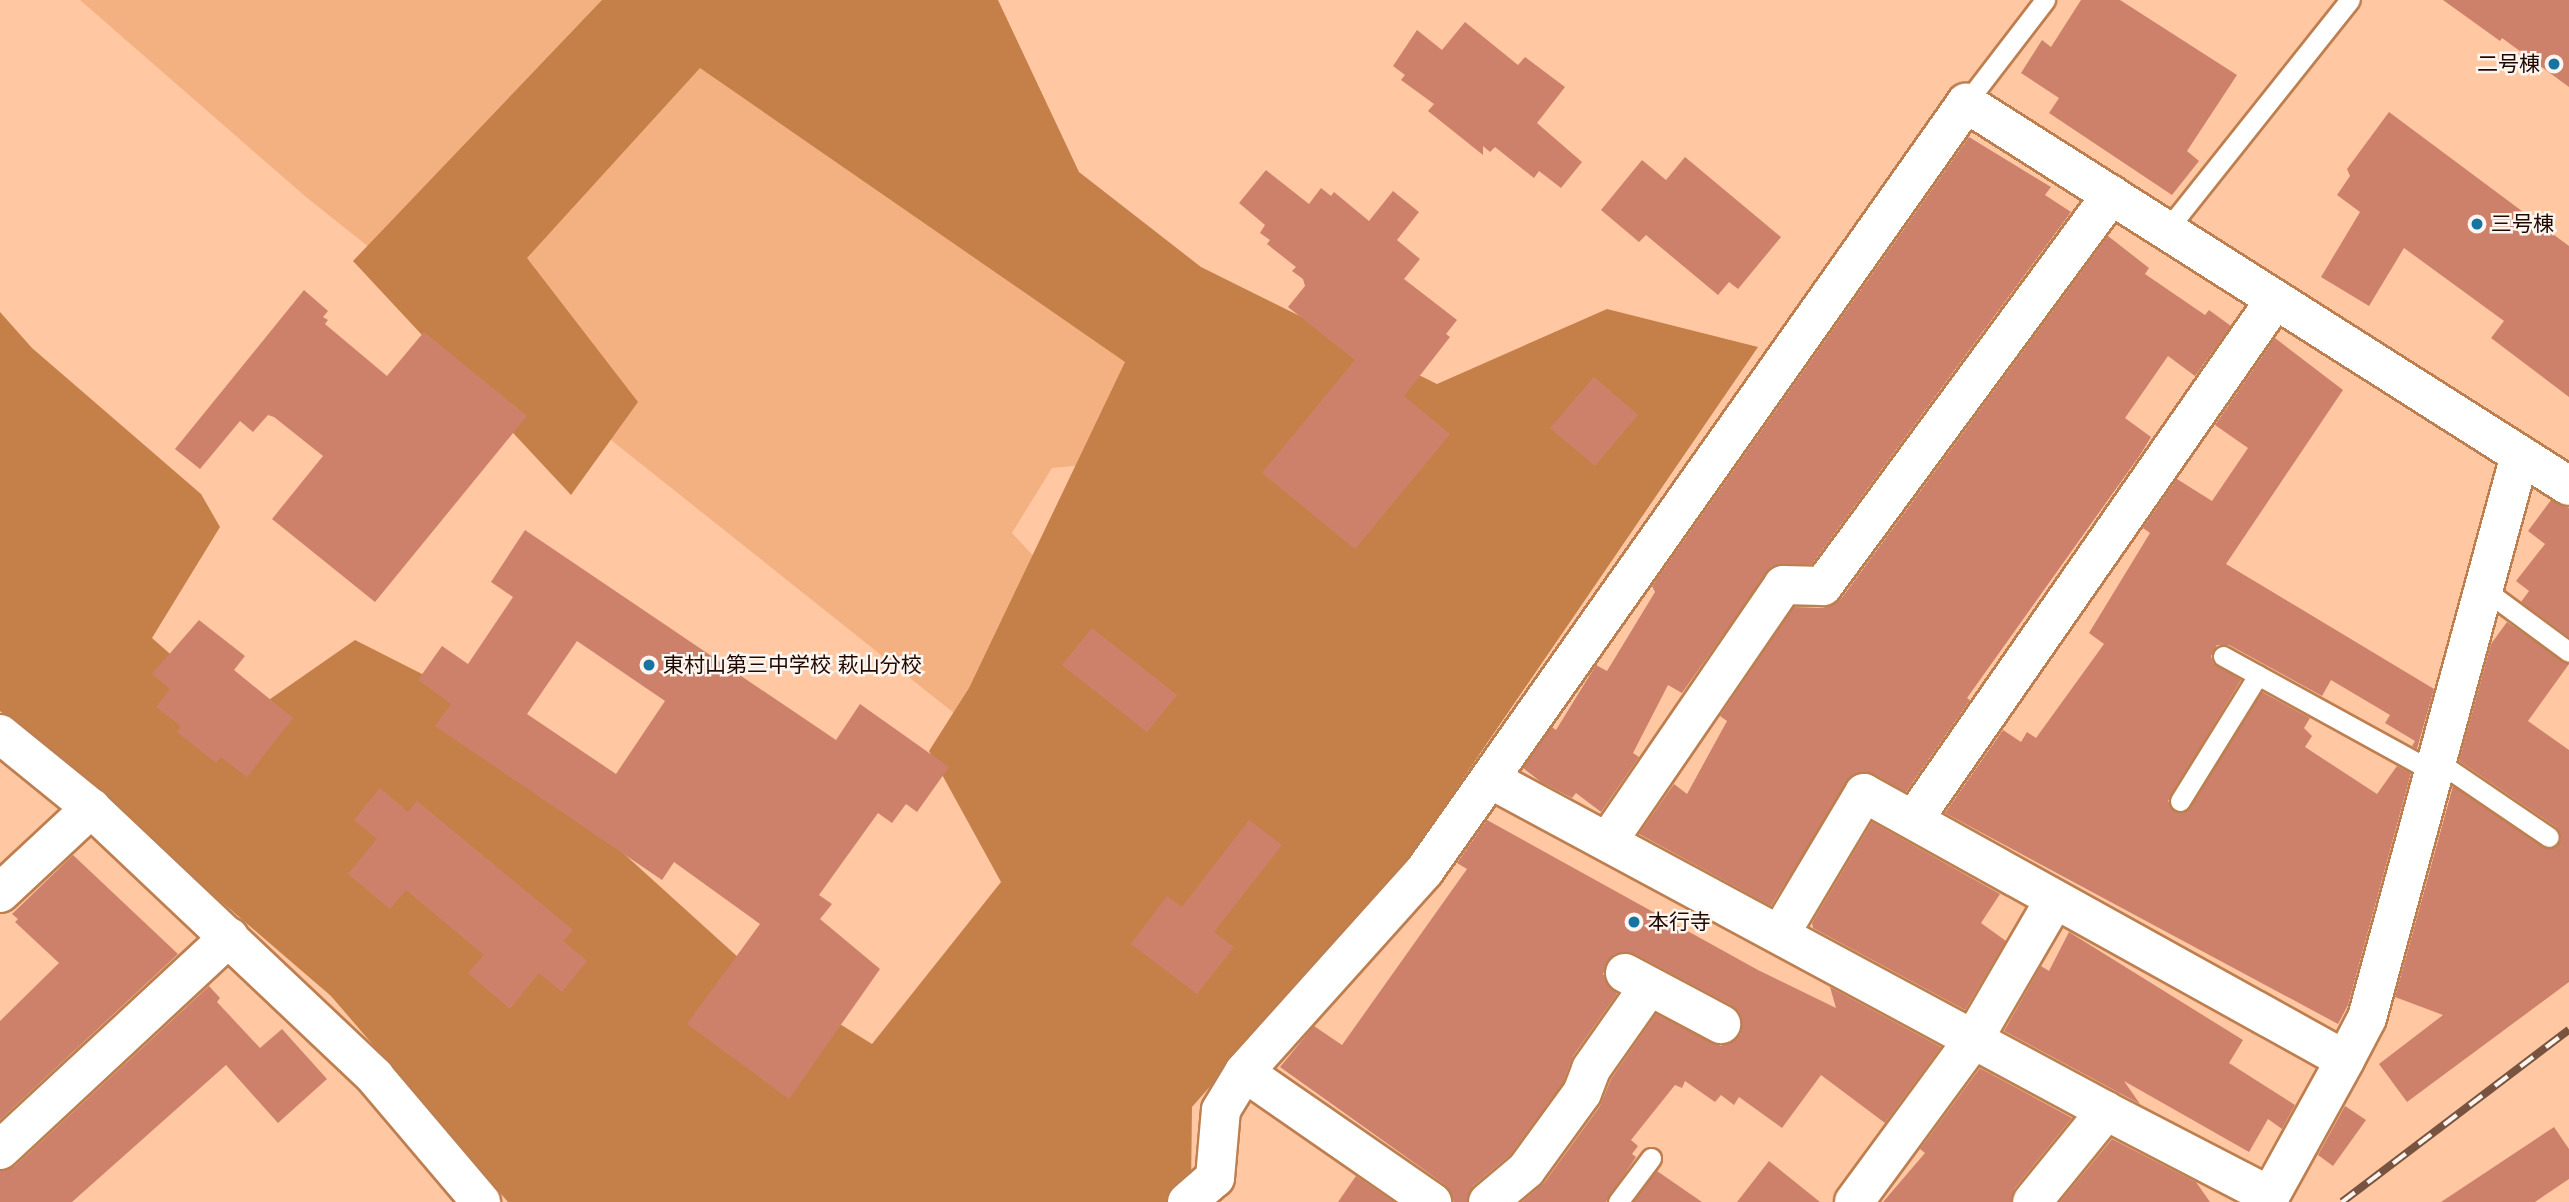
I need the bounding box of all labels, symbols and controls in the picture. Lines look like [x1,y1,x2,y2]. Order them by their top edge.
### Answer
place label: 二号棟 [2477,51,2540,77]
marker: 二号棟 [2546,56,2562,72]
place label: 三号棟 [2491,211,2554,237]
marker: 三号棟 [2469,216,2485,232]
place label: 東村山第三中学校 萩山分校 [663,652,922,678]
marker: 東村山第三中学校 萩山分校 [641,657,657,673]
place label: 本行寺 [1648,909,1711,935]
marker: 本行寺 [1626,914,1642,930]

